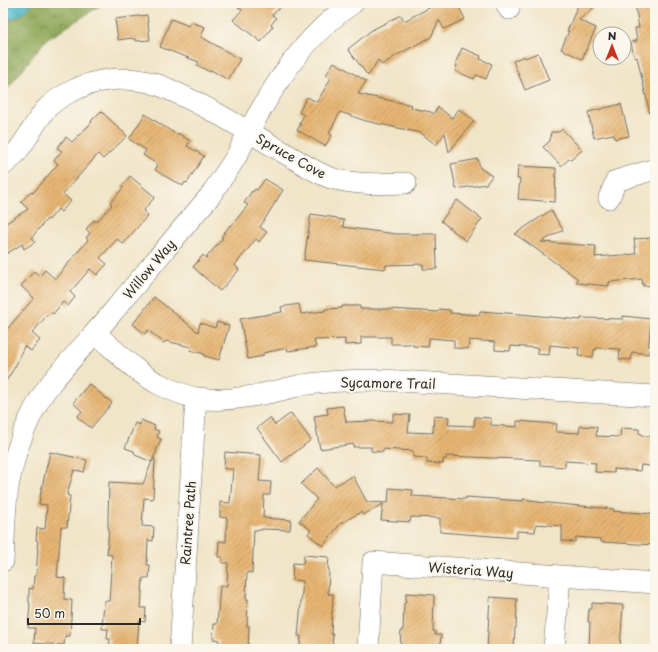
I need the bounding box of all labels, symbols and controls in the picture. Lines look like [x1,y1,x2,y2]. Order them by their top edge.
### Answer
north arrow [592,26,632,66]
text: N [608,27,617,44]
street label: Spruce Cove [253,128,330,183]
street label: Willow Way [118,235,179,303]
street label: Sycamore Trail [340,372,436,393]
street label: Raintree Path [175,480,200,566]
street label: Wisteria Way [428,557,514,582]
scale bar [28,600,140,626]
text: 50 m [34,604,65,622]

